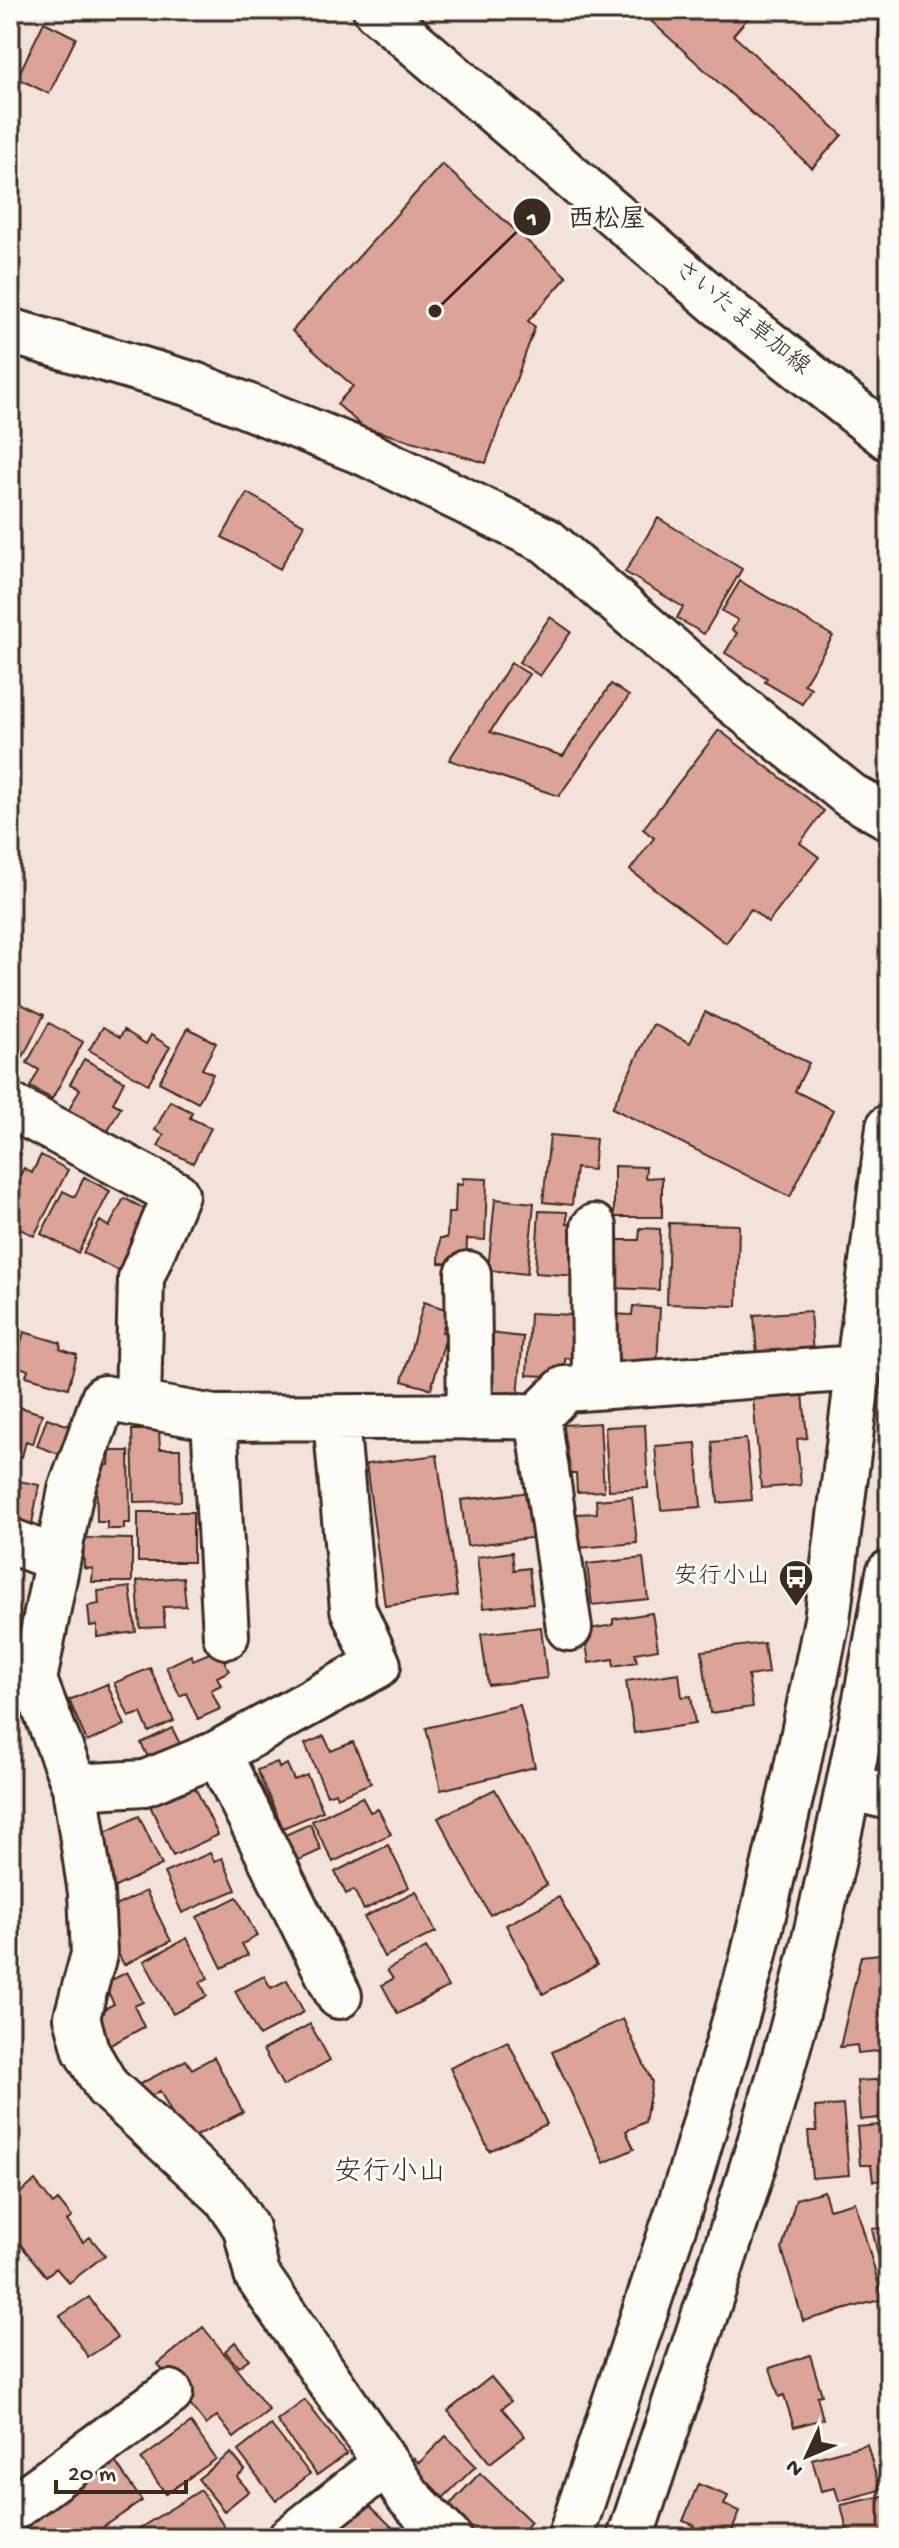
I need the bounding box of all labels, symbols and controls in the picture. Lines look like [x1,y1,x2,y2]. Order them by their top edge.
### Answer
callout: 西松屋 [512,192,662,242]
text: 西松屋 [568,205,646,237]
text: 1 [526,206,537,235]
street label: さいたま草加線 [667,254,816,383]
bus stop icon: 安行小山 [777,1558,815,1608]
place label: 安行小山 [674,1563,770,1592]
district label: 安行小山 [334,2156,446,2190]
north arrow [767,2416,847,2496]
scale bar [56,2444,186,2494]
text: N [781,2453,810,2481]
text: 20 m [68,2461,116,2490]

